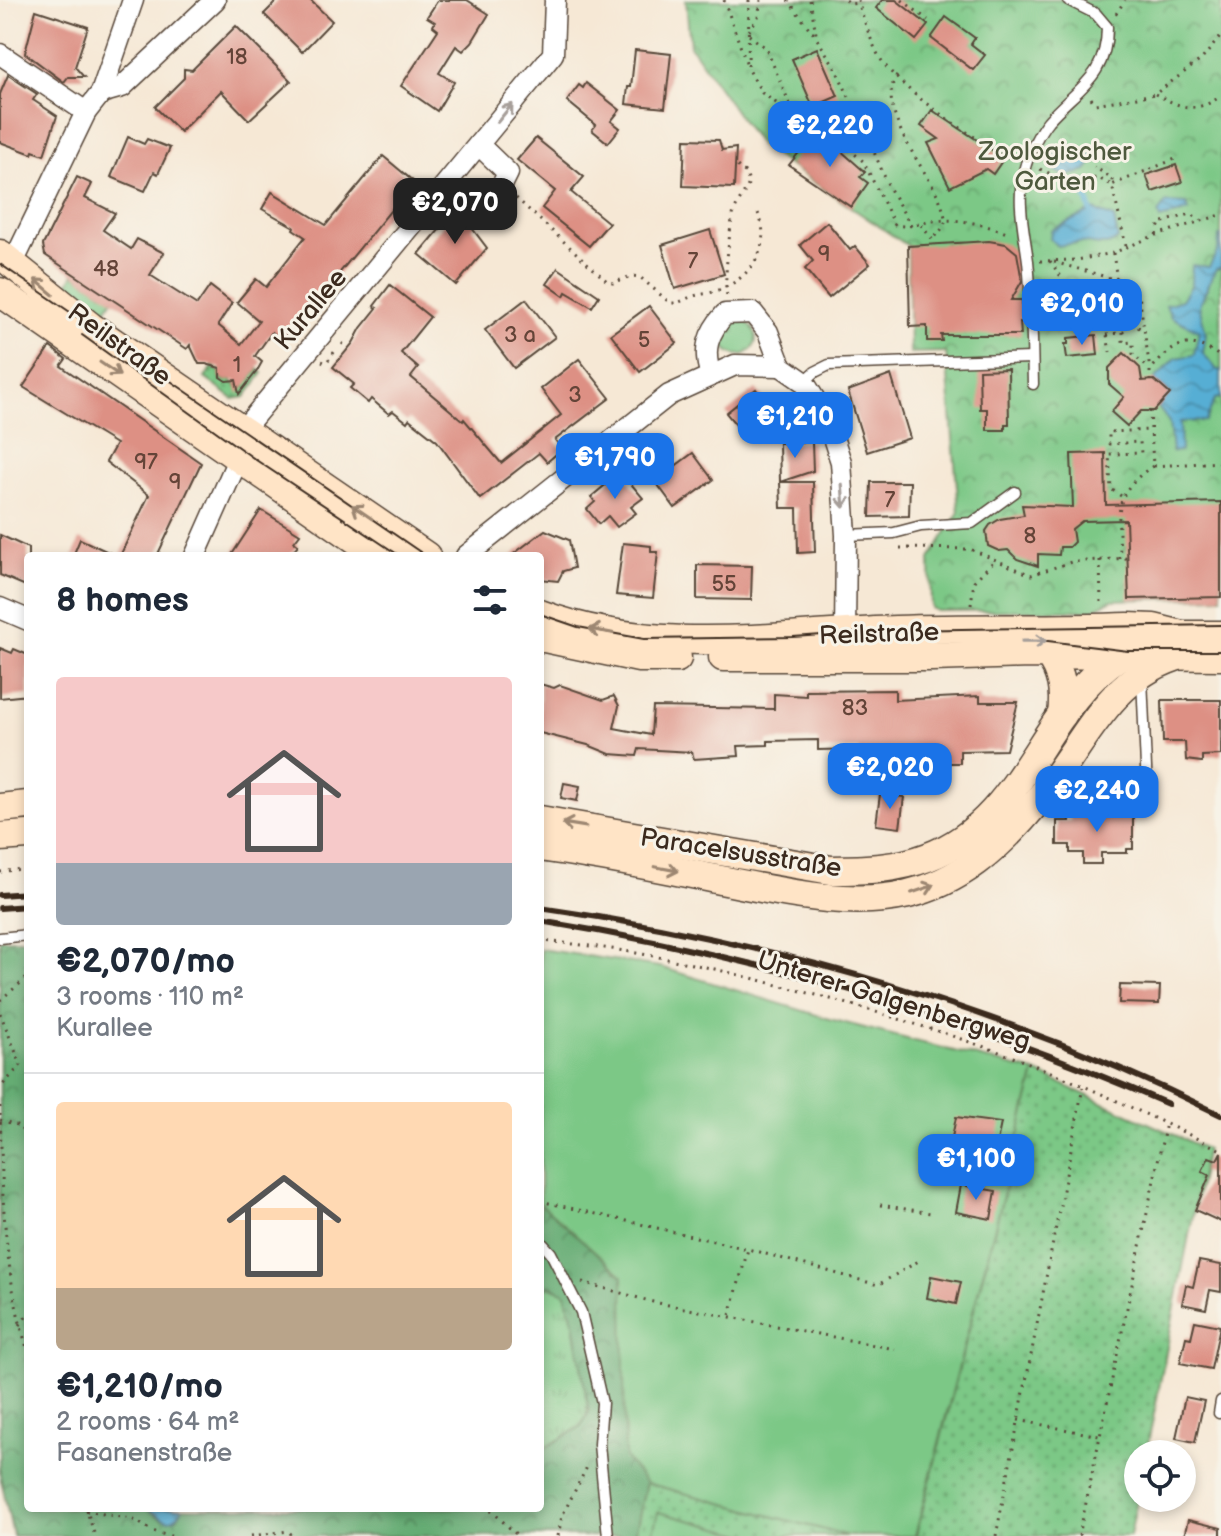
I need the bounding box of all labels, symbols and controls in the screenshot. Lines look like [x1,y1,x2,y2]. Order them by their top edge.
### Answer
house number: 18 [226,44,248,71]
pin: €2,220 [765,101,895,169]
one-way arrow [496,103,513,124]
text: €2,220 [786,111,874,142]
park label: Zoologischer Garten [978,137,1132,198]
pin: €2,070 [390,178,520,246]
text: €2,070 [411,188,499,219]
house number: 9 [818,241,830,268]
house number: 7 [688,248,699,275]
house number: 48 [93,256,119,283]
street label: Kurallee [268,263,354,357]
one-way arrow [34,278,54,296]
pin: €2,010 [1017,279,1147,347]
text: €2,010 [1040,289,1124,320]
street label: Reilstraße [61,297,177,393]
house number: 3 a [504,322,536,349]
house number: 5 [638,327,650,354]
house number: 1 [233,352,241,379]
one-way arrow [98,360,120,377]
house number: 3 [568,382,582,409]
pin: €1,210 [730,392,860,460]
text: €1,210 [756,402,834,433]
pin: €1,790 [550,433,680,501]
text: €1,790 [574,443,656,474]
house number: 97 [134,449,158,476]
house number: 9 [169,469,181,496]
one-way arrow [836,482,851,509]
house number: 7 [885,487,896,514]
one-way arrow [351,504,373,521]
house number: 8 [1024,523,1036,550]
house number: 55 [711,571,737,598]
icon: filters [468,578,512,622]
text: 8 homes [56,580,189,621]
street label: Reilstraße [818,617,940,652]
one-way arrow [589,622,614,637]
one-way arrow [1020,633,1047,649]
house number: 83 [842,695,868,722]
icon: home [212,729,356,873]
pin: €2,020 [825,743,955,811]
text: €2,020 [846,753,934,784]
pin: €2,240 [1032,766,1162,834]
text: €2,240 [1053,776,1141,807]
one-way arrow [561,817,587,832]
street label: Paracelsusstraße [638,822,844,885]
one-way arrow [654,863,679,878]
one-way arrow [910,881,934,895]
text: €2,070/mo [56,941,235,982]
street label: Unterer Galgenbergweg [753,945,1034,1058]
text: 3 rooms · 110 m² [56,982,244,1013]
text: Kurallee [56,1013,153,1044]
pin: €1,100 [911,1134,1041,1202]
text: €1,100 [936,1144,1016,1175]
icon: home [212,1154,356,1298]
text: €1,210/mo [56,1366,223,1407]
text: 2 rooms · 64 m² [56,1407,240,1438]
text: Fasanenstraße [56,1438,232,1469]
map controls [1124,1440,1196,1512]
button: locate [1124,1440,1196,1512]

